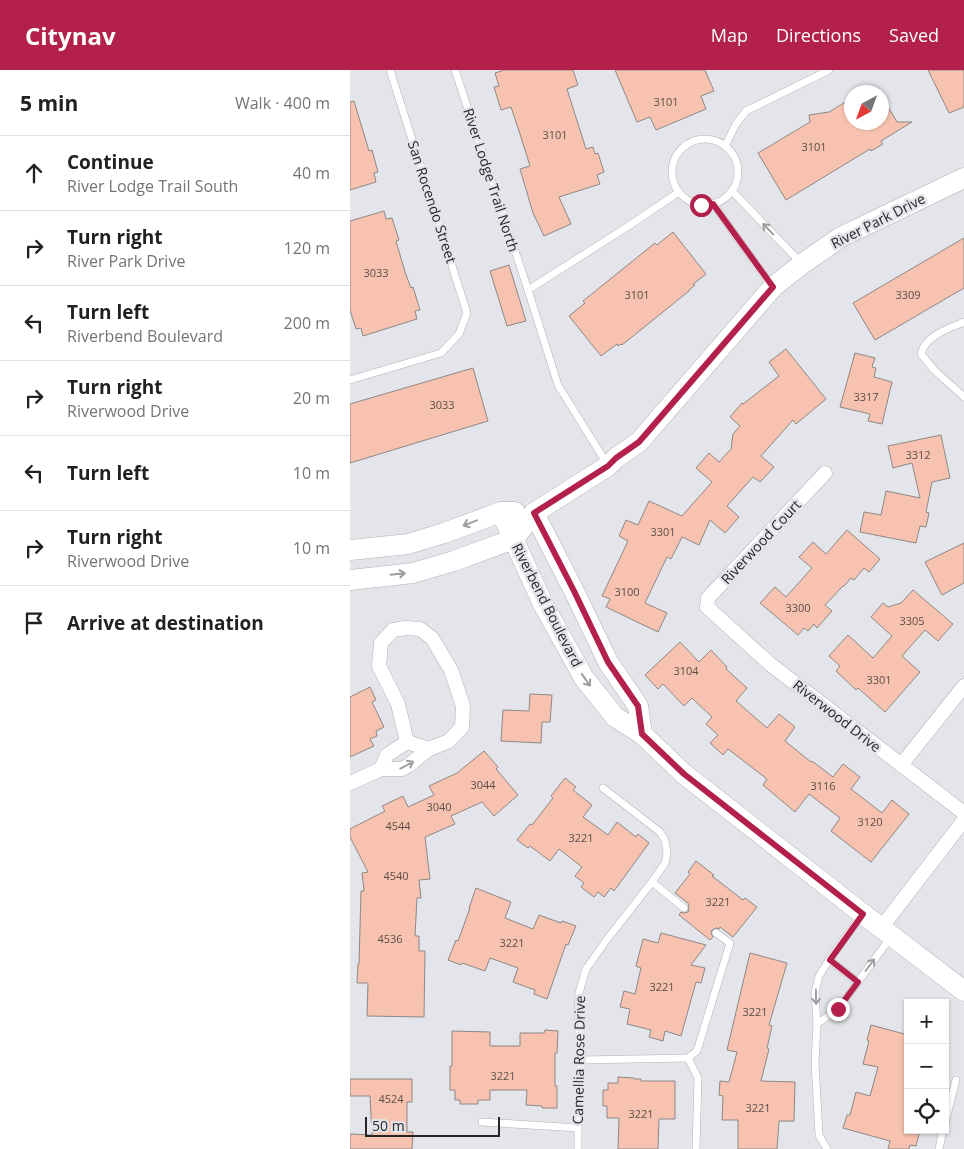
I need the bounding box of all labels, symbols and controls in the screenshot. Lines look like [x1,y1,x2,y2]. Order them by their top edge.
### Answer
text: Citynav [25,19,116,52]
text: Map [711,23,748,47]
text: Directions [776,23,861,47]
text: Saved [889,23,939,47]
north arrow [844,85,889,130]
text: 5 min [20,89,78,117]
text: Walk · 400 m [235,92,330,114]
house number: 3101 [653,94,679,109]
street label: River Lodge Trail North [459,106,524,254]
house number: 3101 [542,127,568,142]
street label: San Rocendo Street [404,138,461,265]
house number: 3101 [801,139,827,154]
text: Continue [67,149,154,175]
icon: ahead [20,159,48,187]
text: 40 m [293,162,330,184]
text: River Lodge Trail South [67,175,238,197]
street label: River Park Drive [827,189,928,253]
route start [690,194,713,217]
one-way arrow [762,223,774,236]
text: Turn right [67,224,162,250]
icon: right [20,234,48,262]
text: 120 m [284,237,330,259]
text: River Park Drive [67,250,185,272]
house number: 3033 [363,265,389,280]
house number: 3101 [624,287,650,302]
house number: 3309 [895,287,921,302]
text: Turn left [67,299,149,325]
icon: left [20,309,48,337]
text: 200 m [284,312,330,334]
text: Riverbend Boulevard [67,325,223,347]
text: Turn right [67,374,162,400]
icon: right [20,384,48,412]
text: 20 m [293,387,330,409]
house number: 3317 [853,389,879,404]
house number: 3033 [429,397,455,412]
text: Riverwood Drive [67,400,189,422]
house number: 3312 [905,447,931,462]
icon: left [20,459,48,487]
text: Turn left [67,460,149,486]
text: 10 m [293,462,330,484]
street label: Riverwood Court [716,495,805,588]
one-way arrow [463,519,478,529]
text: Turn right [67,524,162,550]
house number: 3301 [650,524,676,539]
icon: right [20,534,48,562]
text: 10 m [293,537,330,559]
street label: Riverbend Boulevard [508,540,587,670]
text: Riverwood Drive [67,550,189,572]
one-way arrow [390,569,406,579]
house number: 3100 [614,584,640,599]
house number: 3300 [785,600,811,615]
icon: arrive [20,609,48,637]
text: Arrive at destination [67,610,264,636]
house number: 3305 [899,613,925,628]
house number: 3104 [673,663,699,678]
house number: 3301 [866,672,892,687]
one-way arrow [581,673,591,687]
street label: Riverwood Drive [789,675,885,756]
one-way arrow [399,760,414,770]
house number: 3044 [470,777,496,792]
house number: 3116 [810,778,836,793]
house number: 3040 [426,799,452,814]
house number: 3120 [857,814,883,829]
house number: 4544 [385,818,411,833]
house number: 3221 [568,830,594,845]
house number: 4540 [383,868,409,883]
house number: 3221 [705,894,731,909]
house number: 4536 [377,931,403,946]
house number: 3221 [499,935,525,950]
one-way arrow [865,958,875,972]
house number: 3221 [649,979,675,994]
one-way arrow [811,989,820,1005]
street label: Camellia Rose Drive [568,995,589,1125]
route end [827,998,850,1021]
map controls [904,999,949,1134]
button: + [904,999,949,1044]
house number: 3221 [742,1004,768,1019]
button: − [904,1044,949,1089]
house number: 3221 [490,1068,516,1083]
button: locate [904,1089,949,1134]
house number: 4524 [378,1091,404,1106]
house number: 3221 [745,1100,771,1115]
house number: 3221 [628,1106,654,1121]
scale bar [365,1114,500,1137]
text: 50 m [372,1116,405,1135]

